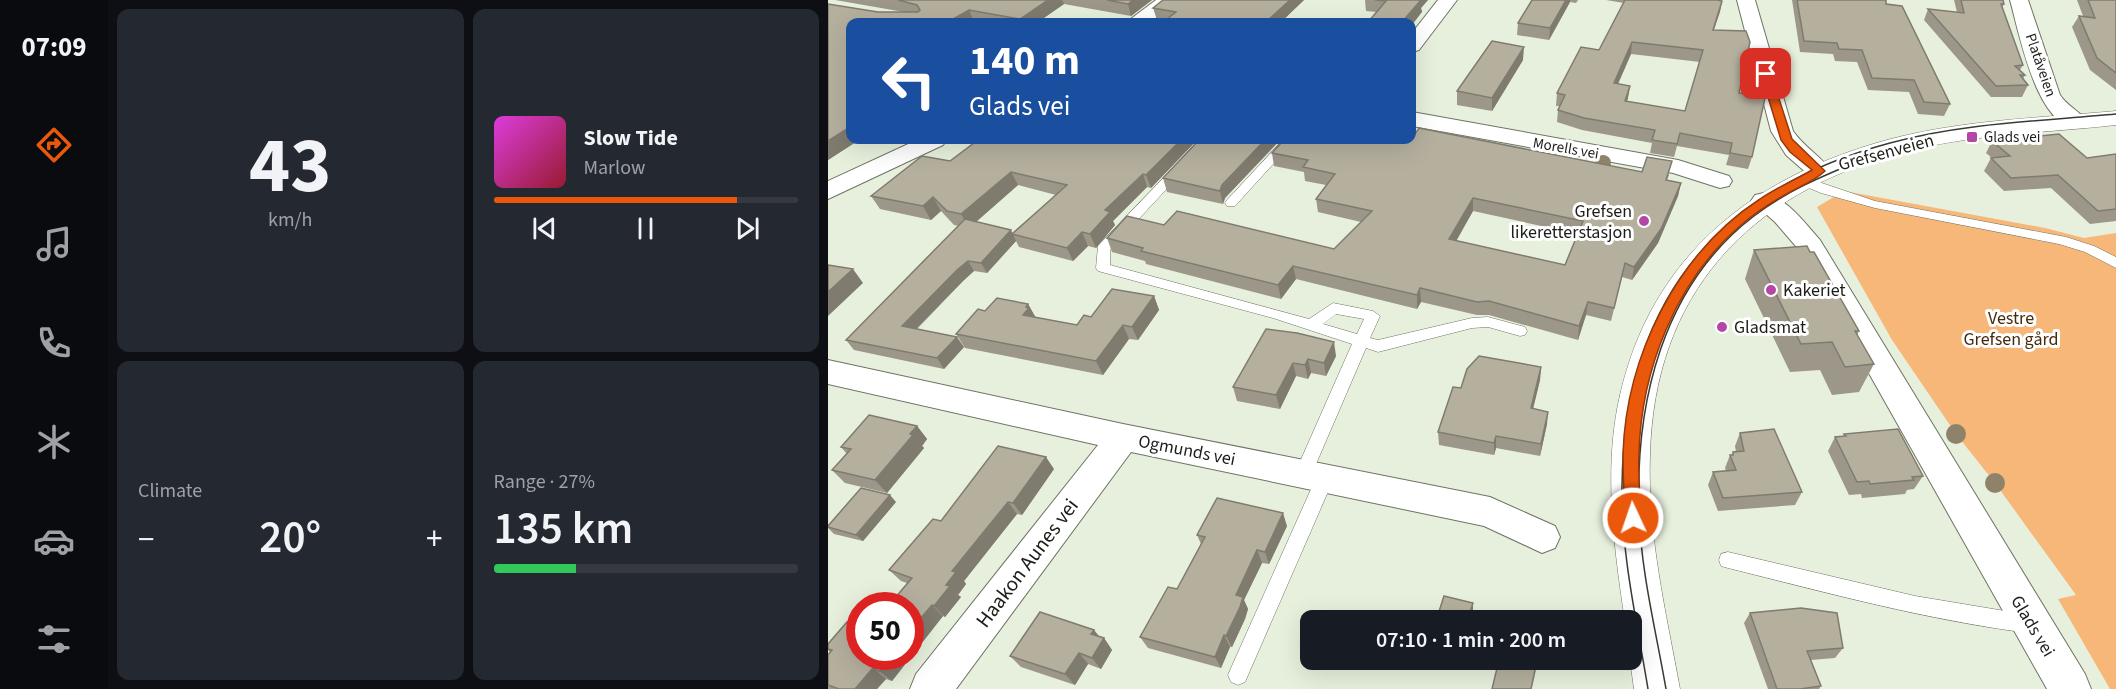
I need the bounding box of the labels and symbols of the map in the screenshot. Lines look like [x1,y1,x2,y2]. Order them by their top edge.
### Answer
street label: Platåveien [2020,31,2061,100]
pin [1740,48,1791,99]
place label: Glads vei [1984,127,2040,148]
street label: Grefsenveien [1836,128,1937,177]
marker: Glads vei [1965,130,1979,144]
street label: Morells vei [1531,132,1601,165]
place label: Grefsen likeretterstasjon [1510,199,1632,245]
marker: Grefsen likeretterstasjon [1637,214,1651,228]
place label: Kakeriet [1783,278,1846,303]
marker: Kakeriet [1764,283,1778,297]
park label: Vestre Grefsen gård [1963,306,2059,352]
place label: Gladsmat [1734,315,1806,340]
marker: Gladsmat [1715,320,1729,334]
street label: Ogmunds vei [1136,429,1238,472]
position arrow [1601,486,1665,550]
street label: Haakon Aunes vei [968,492,1086,634]
street label: Glads vei [2004,591,2061,662]
speed limit sign: 50 [846,592,924,670]

